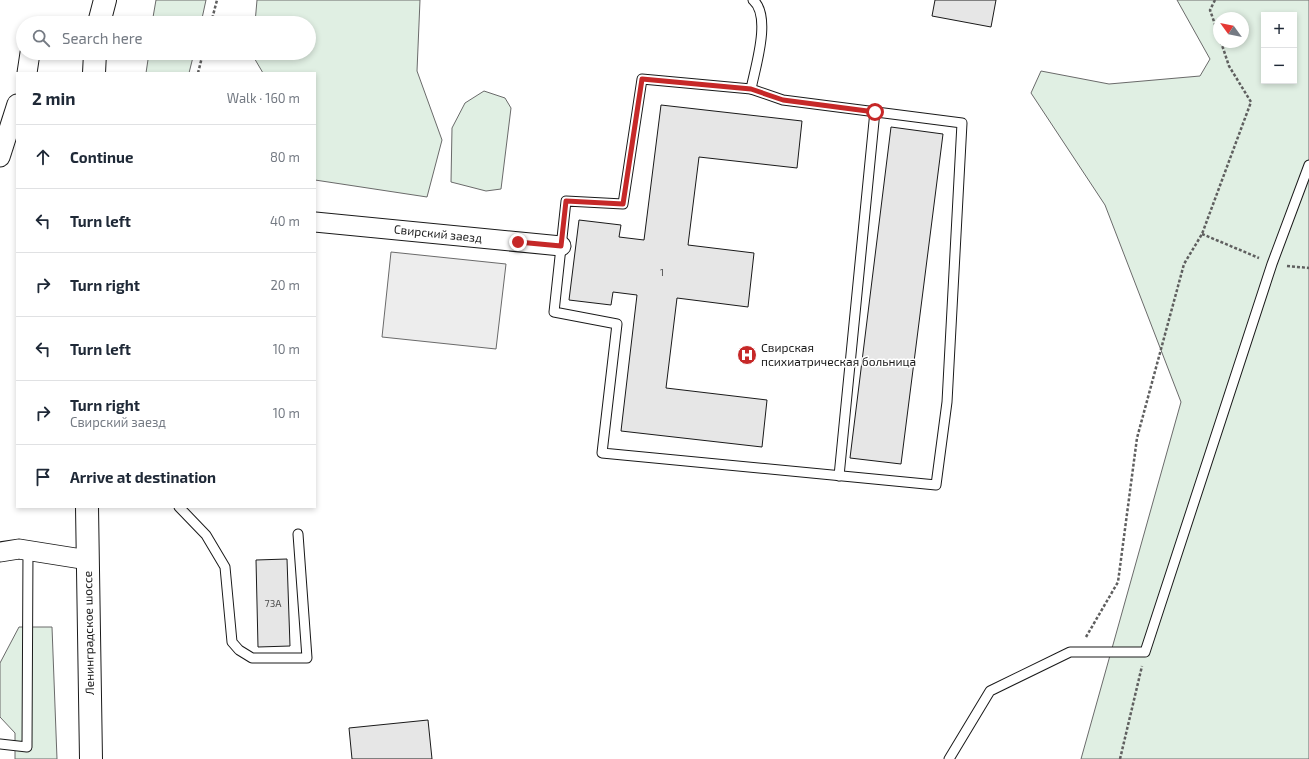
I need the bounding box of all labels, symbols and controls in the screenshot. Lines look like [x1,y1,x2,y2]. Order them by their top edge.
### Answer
north arrow [1213,12,1249,48]
map controls [1261,12,1297,84]
button: + [1261,12,1297,48]
search box [16,16,316,60]
icon: search [30,27,52,49]
text: Search here [62,29,143,47]
button: − [1261,48,1297,84]
text: 2 min [32,88,75,108]
text: Walk · 160 m [227,90,300,106]
route start [866,103,884,121]
icon: ahead [32,146,54,168]
text: Continue [70,148,133,166]
text: 80 m [270,149,300,165]
icon: left [32,210,54,232]
text: Turn left [70,212,131,230]
text: 40 m [270,213,300,229]
street label: Свирский заезд [393,221,483,245]
route end [509,233,527,251]
house number: 1 [660,266,664,278]
icon: right [32,274,54,296]
text: Turn right [70,276,140,294]
text: 20 m [271,277,300,293]
icon: left [32,338,54,360]
text: Turn left [70,340,131,358]
place label: Свирская психиатрическая больница [761,340,916,368]
text: 10 m [273,341,300,357]
hospital icon: Свирская психиатрическая больница [736,344,758,366]
text: Turn right [70,396,140,414]
icon: right [32,402,54,424]
text: 10 m [273,405,300,421]
text: Свирский заезд [70,414,166,430]
icon: arrive [32,466,54,488]
text: Arrive at destination [70,468,216,486]
street label: Ленинградское шоссе [80,571,96,695]
house number: 73А [265,597,282,609]

